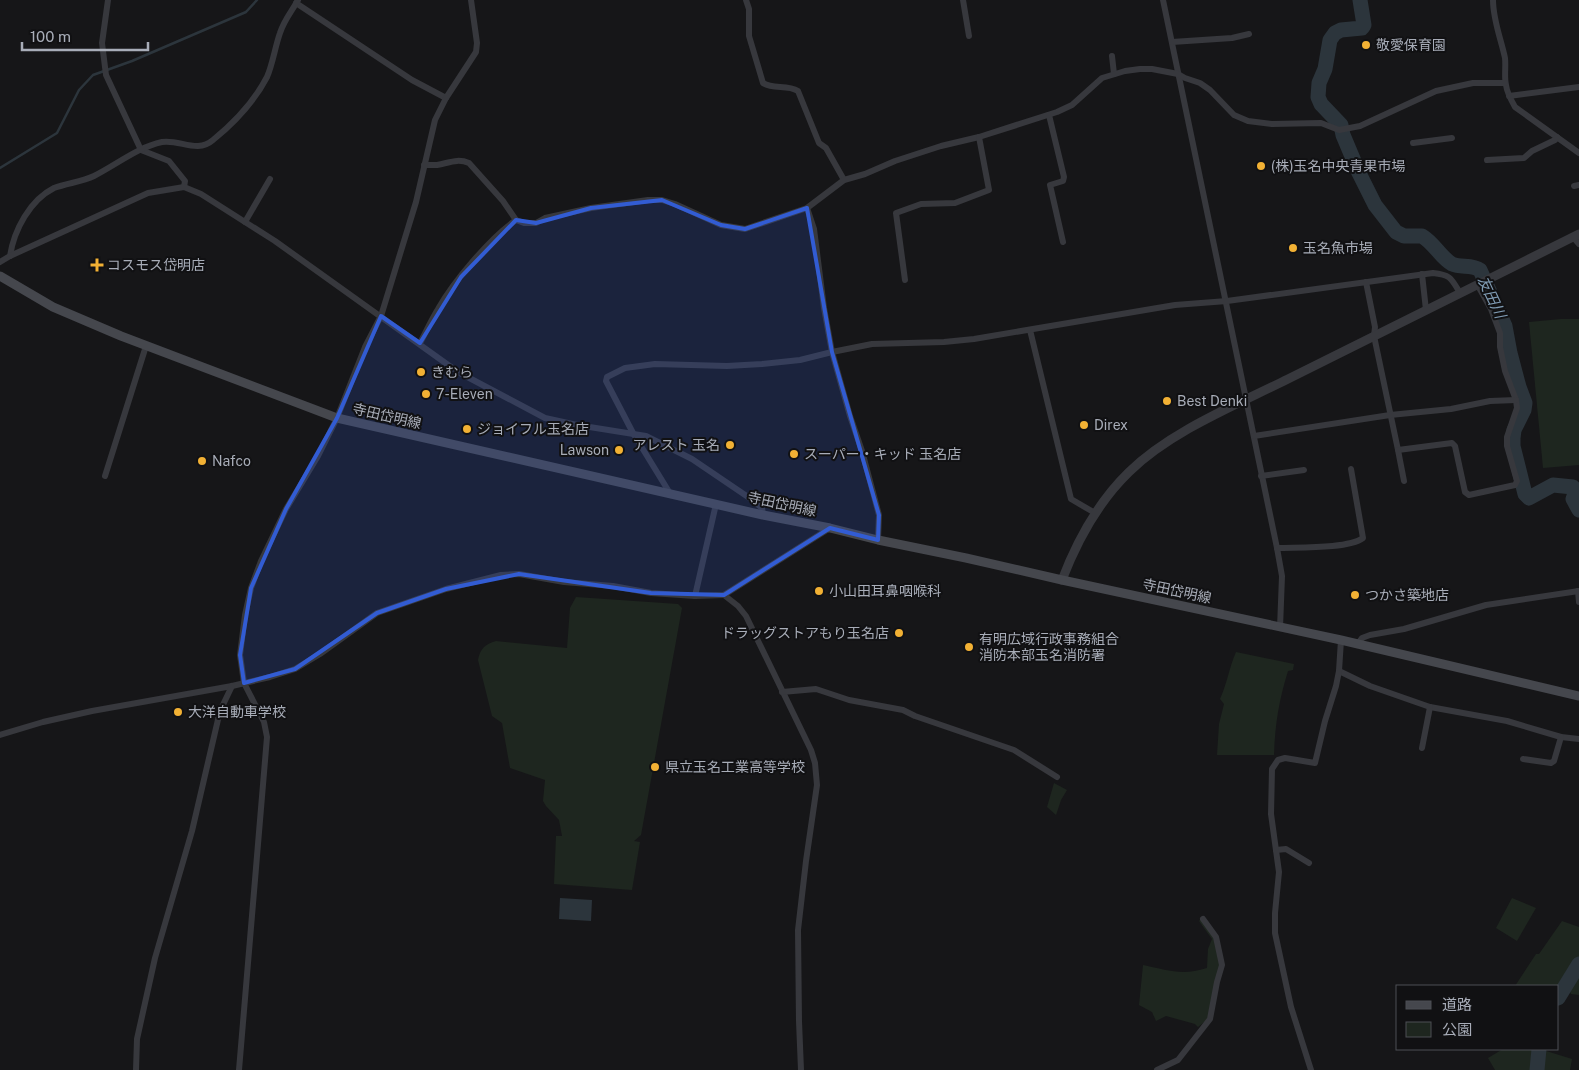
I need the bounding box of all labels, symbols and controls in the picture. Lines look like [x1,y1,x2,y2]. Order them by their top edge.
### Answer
scale bar [22,20,149,52]
text: 100 m [30,28,71,45]
place label: 敬愛保育園 [1376,37,1446,53]
marker: 敬愛保育園 [1360,39,1372,51]
place label: (株)玉名中央青果市場 [1271,158,1406,174]
marker: (株)玉名中央青果市場 [1255,160,1267,172]
place label: 玉名魚市場 [1303,240,1373,256]
marker: 玉名魚市場 [1287,242,1299,254]
place label: コスモス岱明店 [107,257,205,273]
marker: コスモス岱明店 [91,259,103,271]
water label: 友田川 [1475,273,1510,323]
place label: きむら [431,364,473,380]
marker: きむら [415,366,427,378]
place label: 7-Eleven [436,386,493,402]
marker: 7-Eleven [420,388,432,400]
place label: Best Denki [1177,393,1247,409]
marker: Best Denki [1161,395,1173,407]
street label: 寺田岱明線 [351,400,423,432]
place label: Direx [1094,417,1128,433]
marker: Direx [1078,419,1090,431]
place label: ジョイフル玉名店 [477,421,589,437]
marker: ジョイフル玉名店 [461,423,473,435]
place label: アレスト 玉名 [633,437,720,453]
marker: アレスト 玉名 [724,439,736,451]
place label: Lawson [560,442,609,458]
marker: Lawson [613,444,625,456]
place label: スーパー・キッド 玉名店 [804,446,961,462]
marker: スーパー・キッド 玉名店 [788,448,800,460]
place label: Nafco [212,453,251,469]
marker: Nafco [196,455,208,467]
street label: 寺田岱明線 [746,489,818,519]
street label: 寺田岱明線 [1141,576,1213,606]
place label: 小山田耳鼻咽喉科 [829,583,941,599]
marker: 小山田耳鼻咽喉科 [813,585,825,597]
place label: つかさ築地店 [1365,587,1449,603]
marker: つかさ築地店 [1349,589,1361,601]
place label: ドラッグストアもり玉名店 [721,625,889,641]
marker: ドラッグストアもり玉名店 [893,627,905,639]
place label: 有明広域行政事務組合 消防本部玉名消防署 [979,631,1119,663]
marker: 有明広域行政事務組合 消防本部玉名消防署 [963,641,975,653]
place label: 大洋自動車学校 [188,704,286,720]
marker: 大洋自動車学校 [172,706,184,718]
place label: 県立玉名工業高等学校 [665,759,805,775]
marker: 県立玉名工業高等学校 [649,761,661,773]
legend [1396,985,1559,1050]
text: 道路 [1442,996,1472,1013]
text: 公園 [1442,1021,1472,1038]

